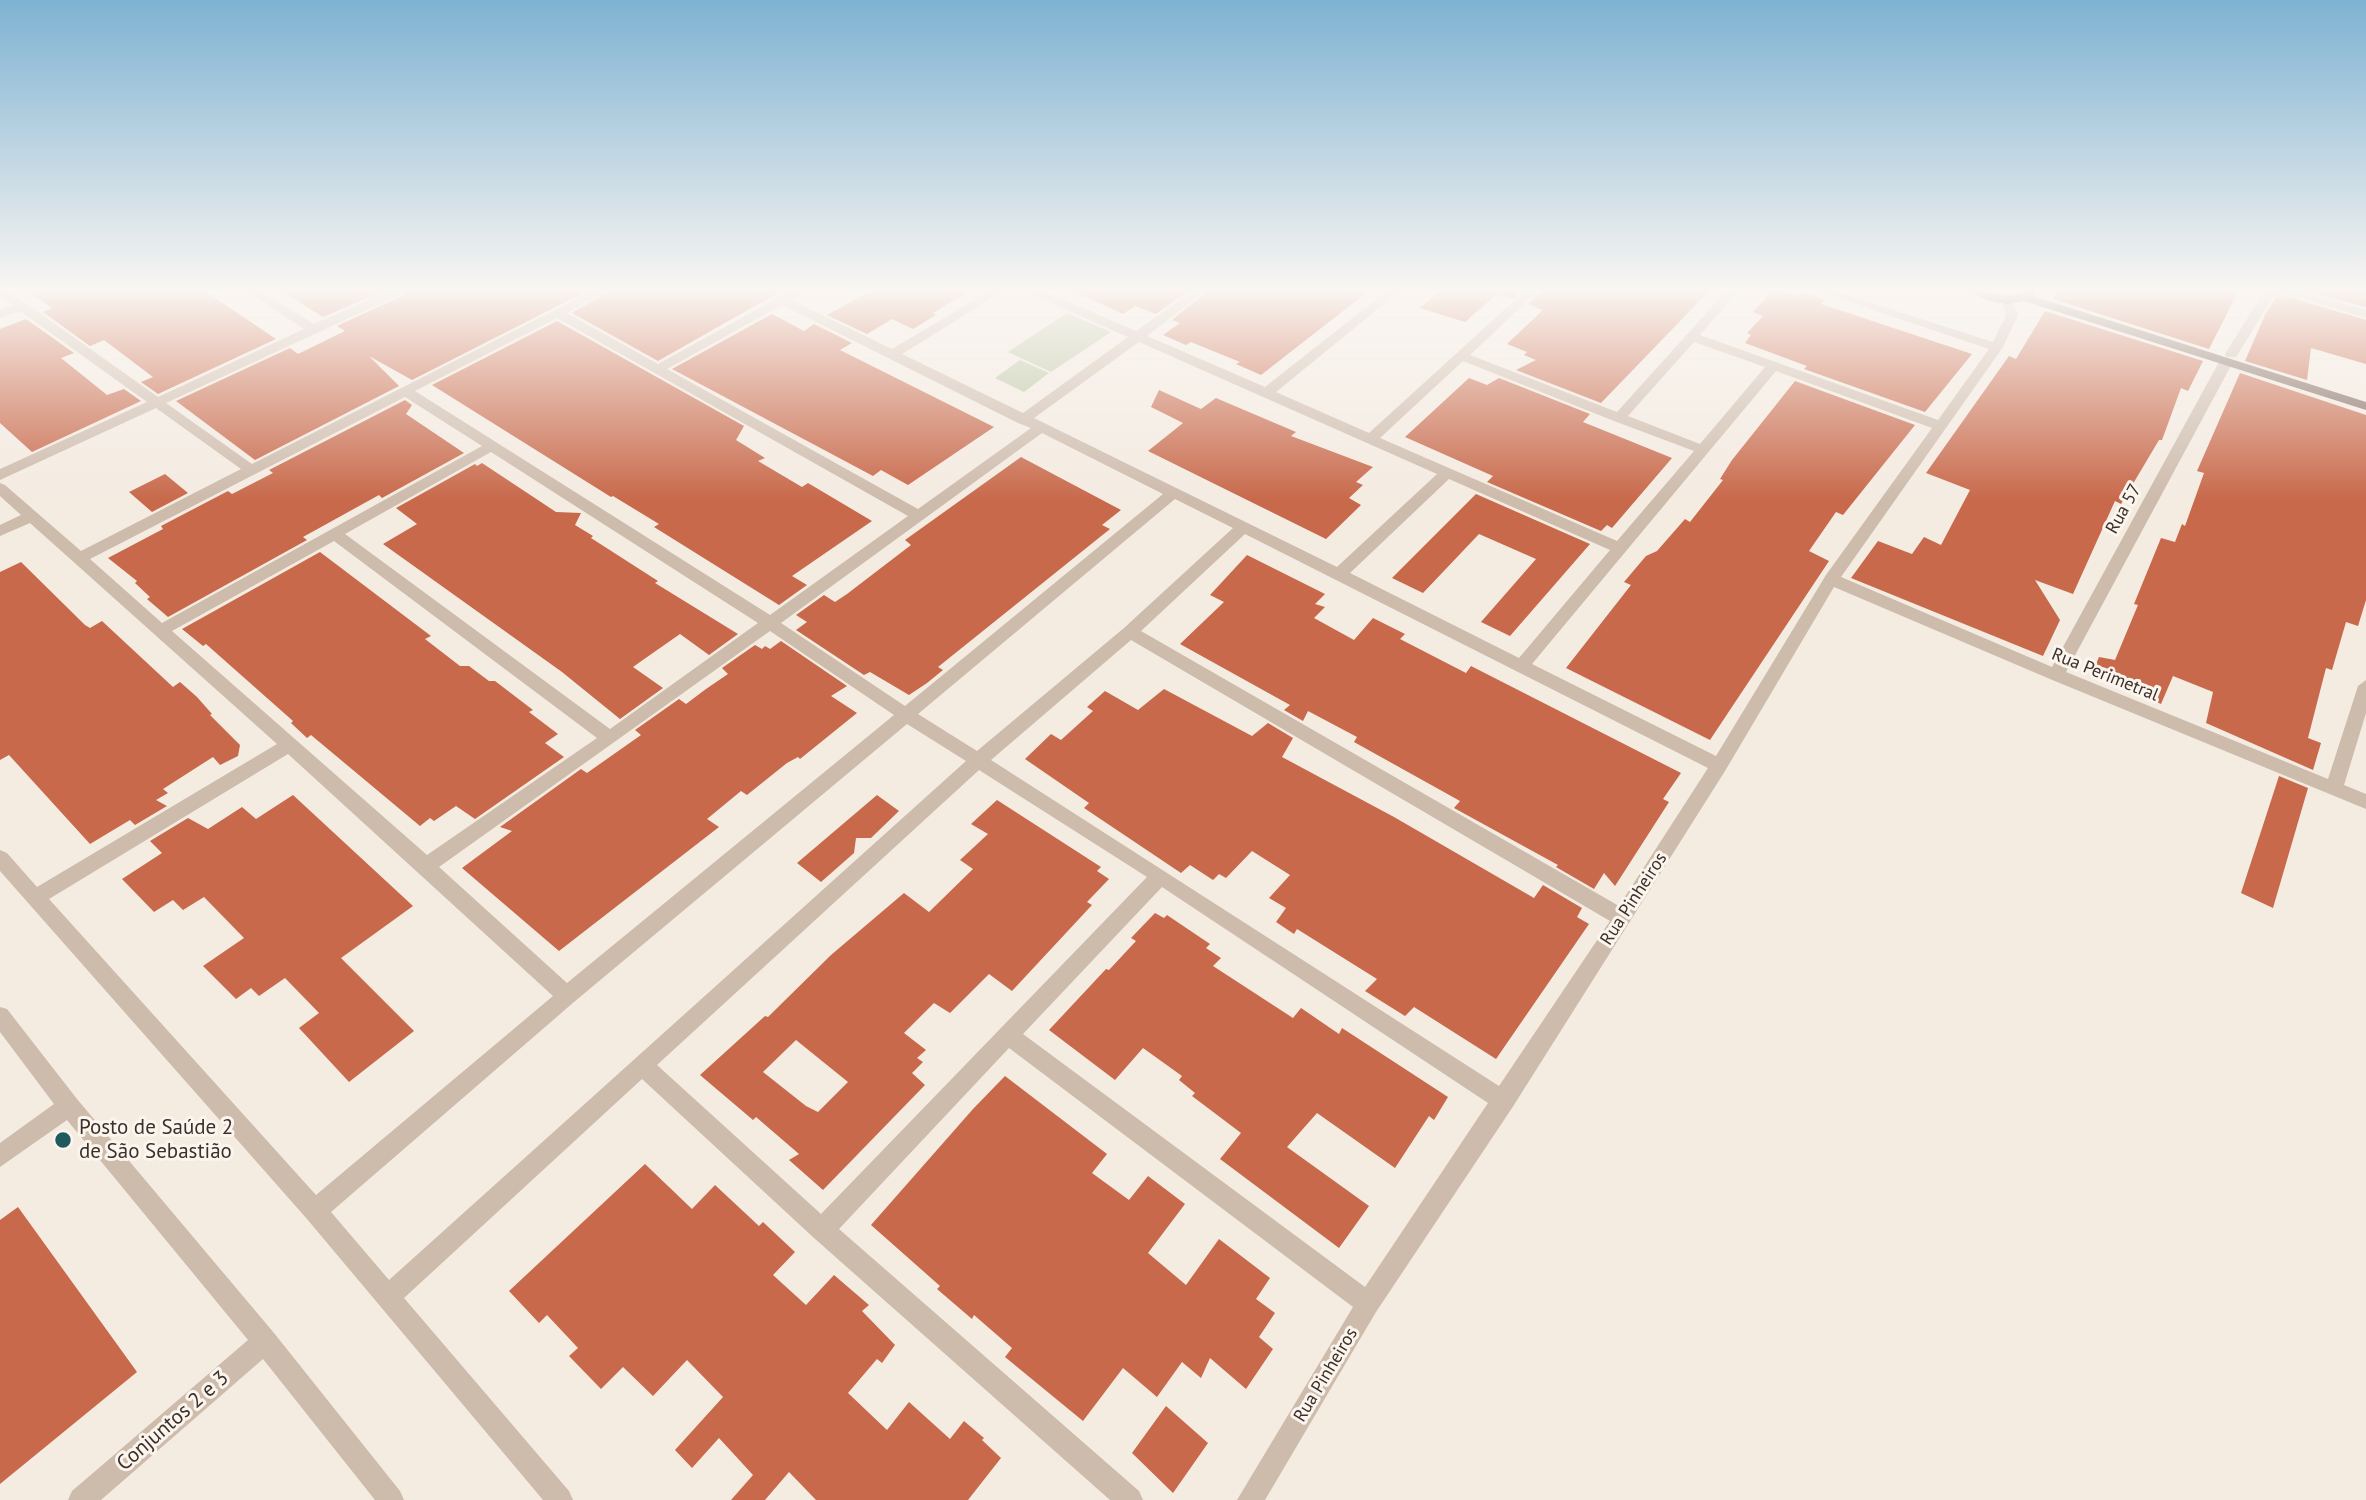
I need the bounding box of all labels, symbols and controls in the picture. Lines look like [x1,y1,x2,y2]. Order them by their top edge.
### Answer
street label: Rua 57 [2102,480,2146,538]
street label: Rua Perimetral [2048,644,2162,706]
street label: Rua Pinheiros [1596,849,1672,949]
place label: Posto de Saúde 2 de São Sebastião [79,1115,233,1165]
marker: Posto de Saúde 2 de São Sebastião [53,1130,73,1150]
street label: Rua Pinheiros [1289,1324,1363,1426]
street label: Conjuntos 2 e 3 [112,1366,234,1476]

